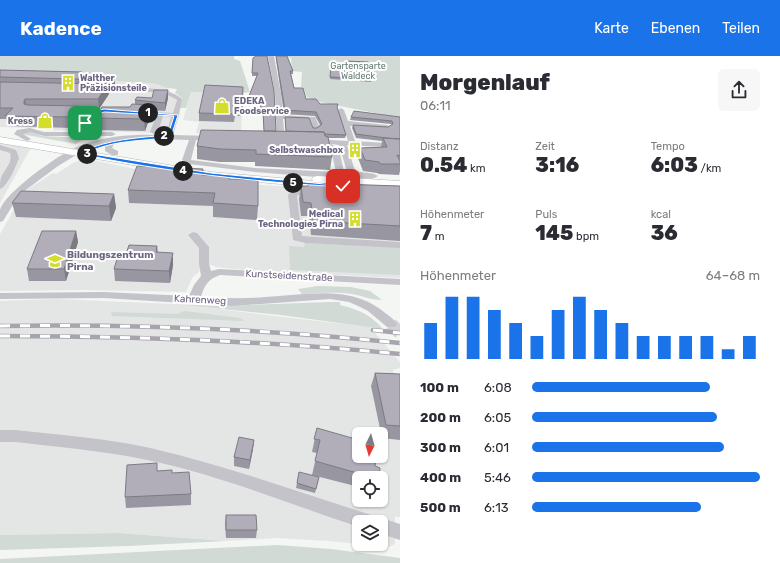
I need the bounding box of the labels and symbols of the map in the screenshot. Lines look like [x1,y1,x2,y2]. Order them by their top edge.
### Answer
park label: Gartensparte Waldeck [330,61,386,81]
place label: Walther Präzisionsteile [80,73,147,93]
building icon: Walther Präzisionsteile [59,74,77,92]
place label: EDEKA Foodservice [234,96,290,116]
shop icon: EDEKA Foodservice [213,97,231,115]
pin: 1 [138,103,158,123]
pin [68,106,102,140]
shop icon: Kress [36,112,54,130]
place label: Kress [8,116,33,126]
pin: 2 [154,126,174,146]
building icon: Selbstwaschbox [346,141,364,159]
pin: 3 [77,144,97,164]
place label: Selbstwaschbox [269,145,344,155]
pin: 4 [173,161,193,181]
pin [326,169,360,203]
pin: 5 [283,173,303,193]
place label: Medical Technologies Pirna [258,209,343,230]
building icon: Medical Technologies Pirna [346,210,364,228]
place label: Bildungszentrum Pirna [67,249,153,273]
school or university icon: Bildungszentrum Pirna [46,252,64,270]
street label: Kunstseidenstraße [245,268,333,284]
street label: Kahrenweg [174,293,226,307]
north arrow [352,427,388,463]

